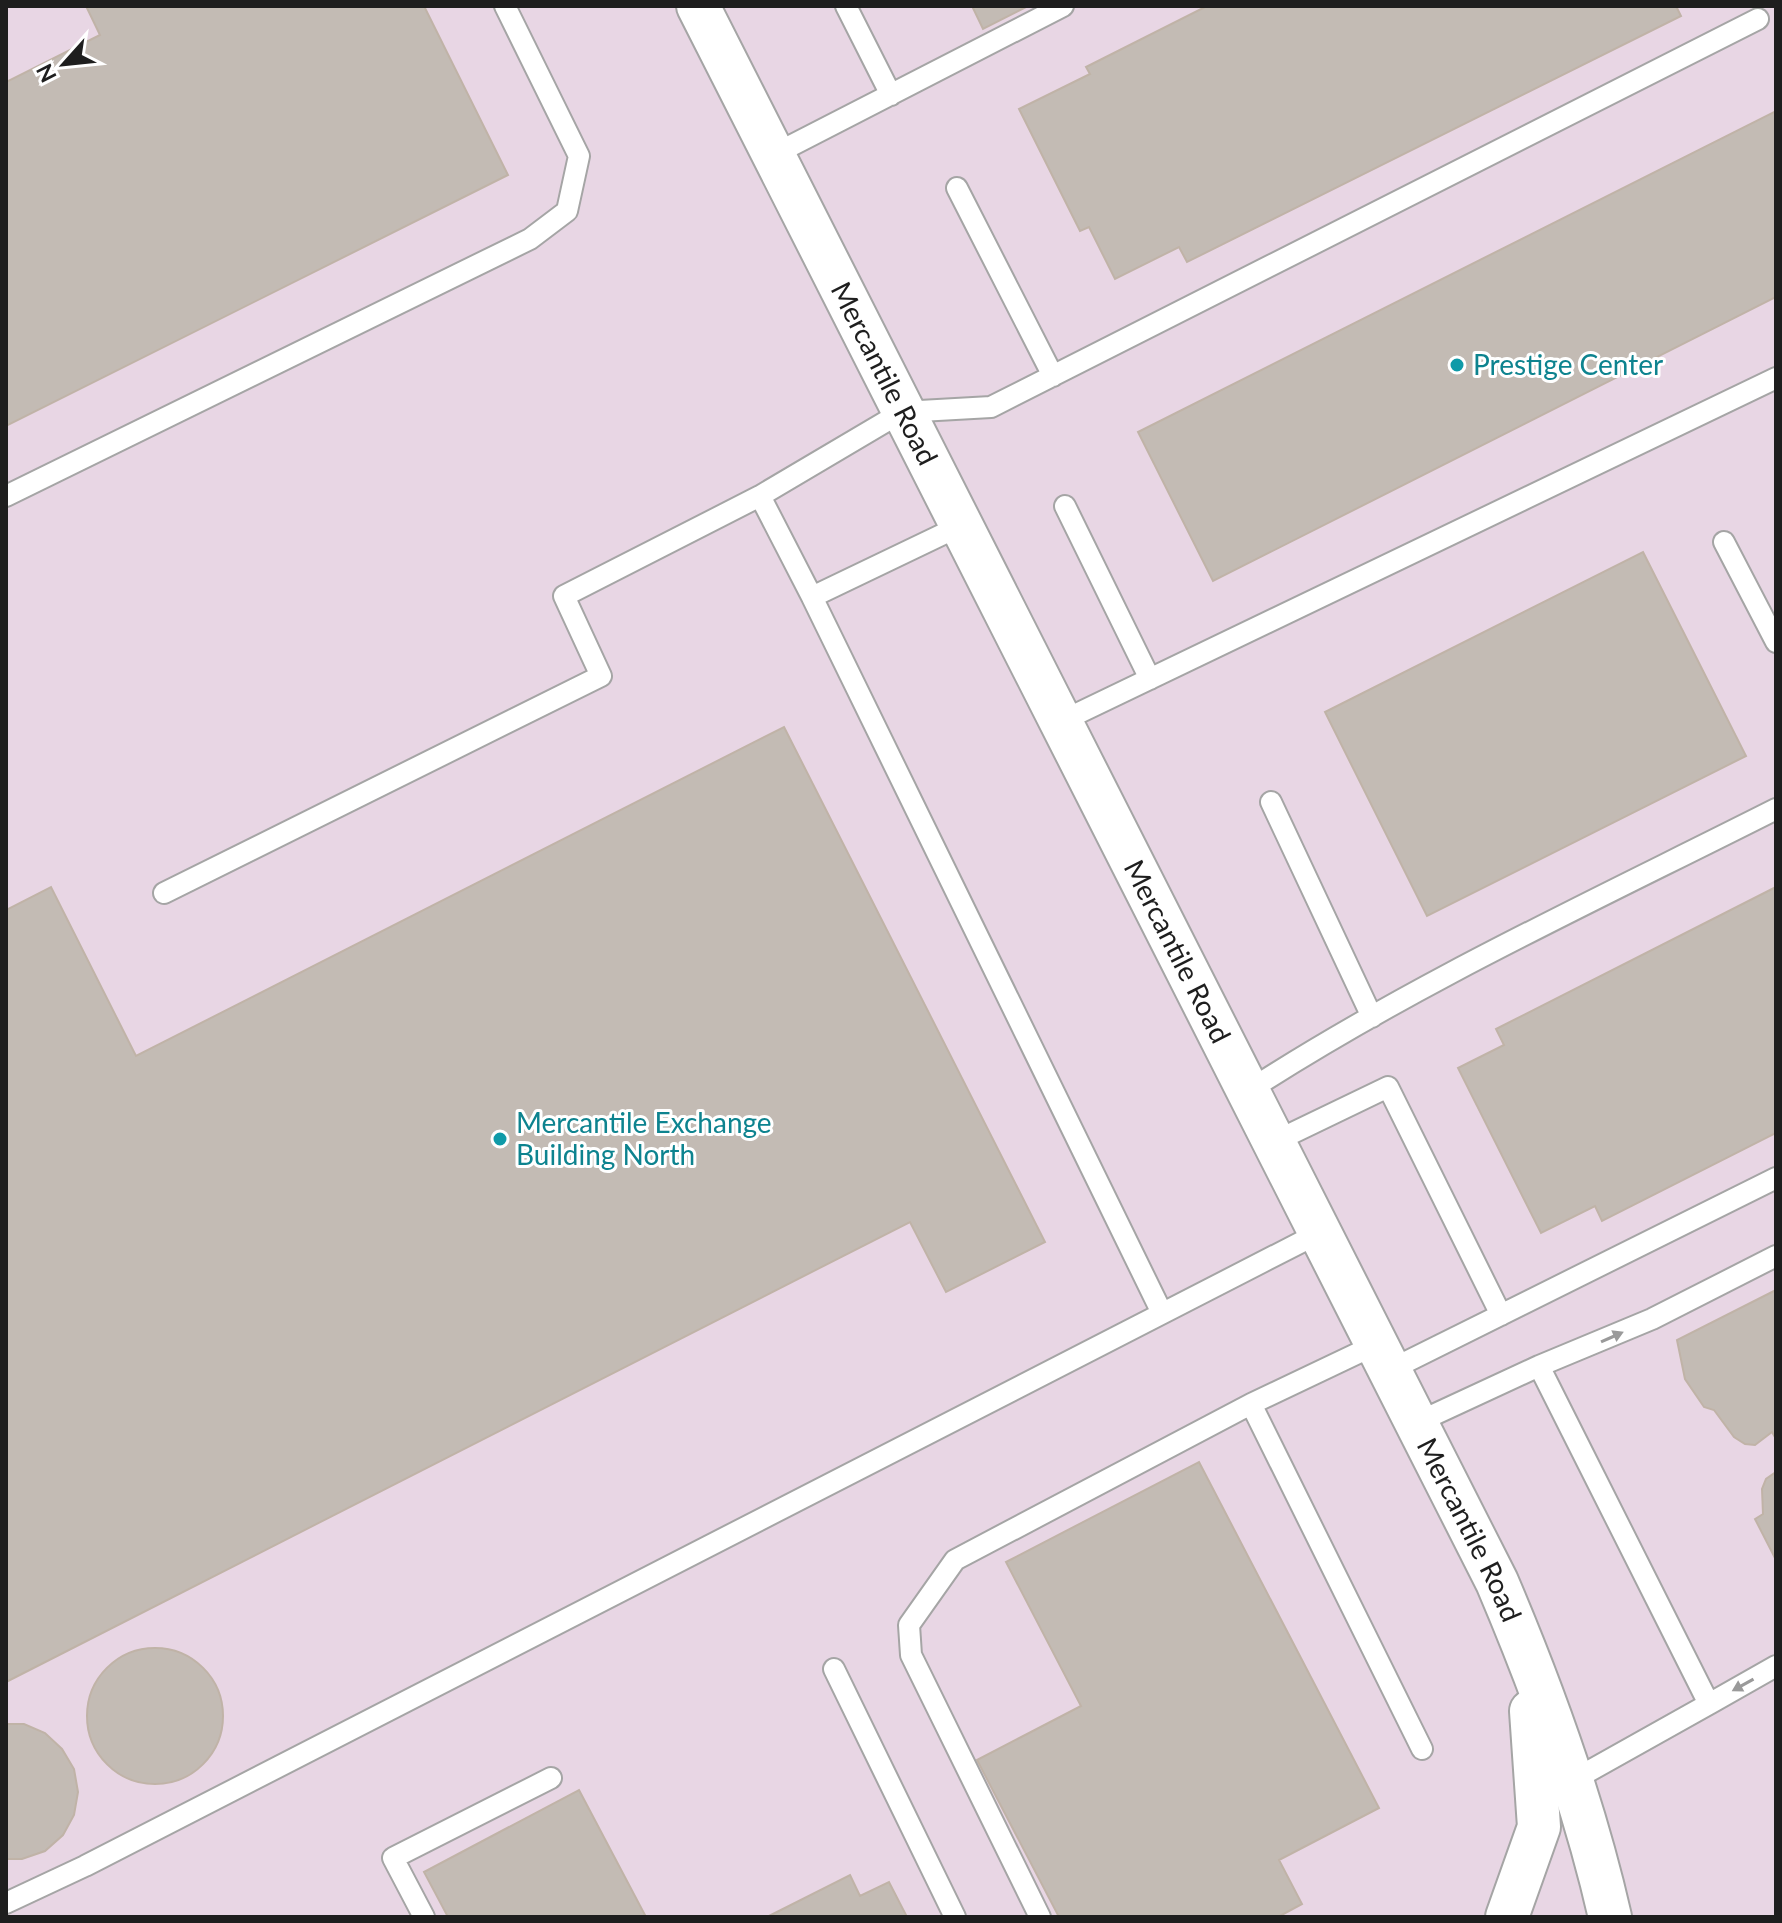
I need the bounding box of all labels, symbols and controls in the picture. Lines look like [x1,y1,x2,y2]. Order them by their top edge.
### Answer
north arrow [24,24,104,104]
text: N [30,60,62,87]
street label: Mercantile Road [825,276,946,470]
place label: Prestige Center [1473,347,1663,381]
marker: Prestige Center [1448,356,1466,374]
street label: Mercantile Road [1118,854,1239,1048]
place label: Mercantile Exchange Building North [516,1105,772,1171]
marker: Mercantile Exchange Building North [491,1130,509,1148]
one-way arrow [1600,1331,1624,1344]
street label: Mercantile Road [1411,1432,1530,1626]
one-way arrow [1731,1678,1754,1692]

